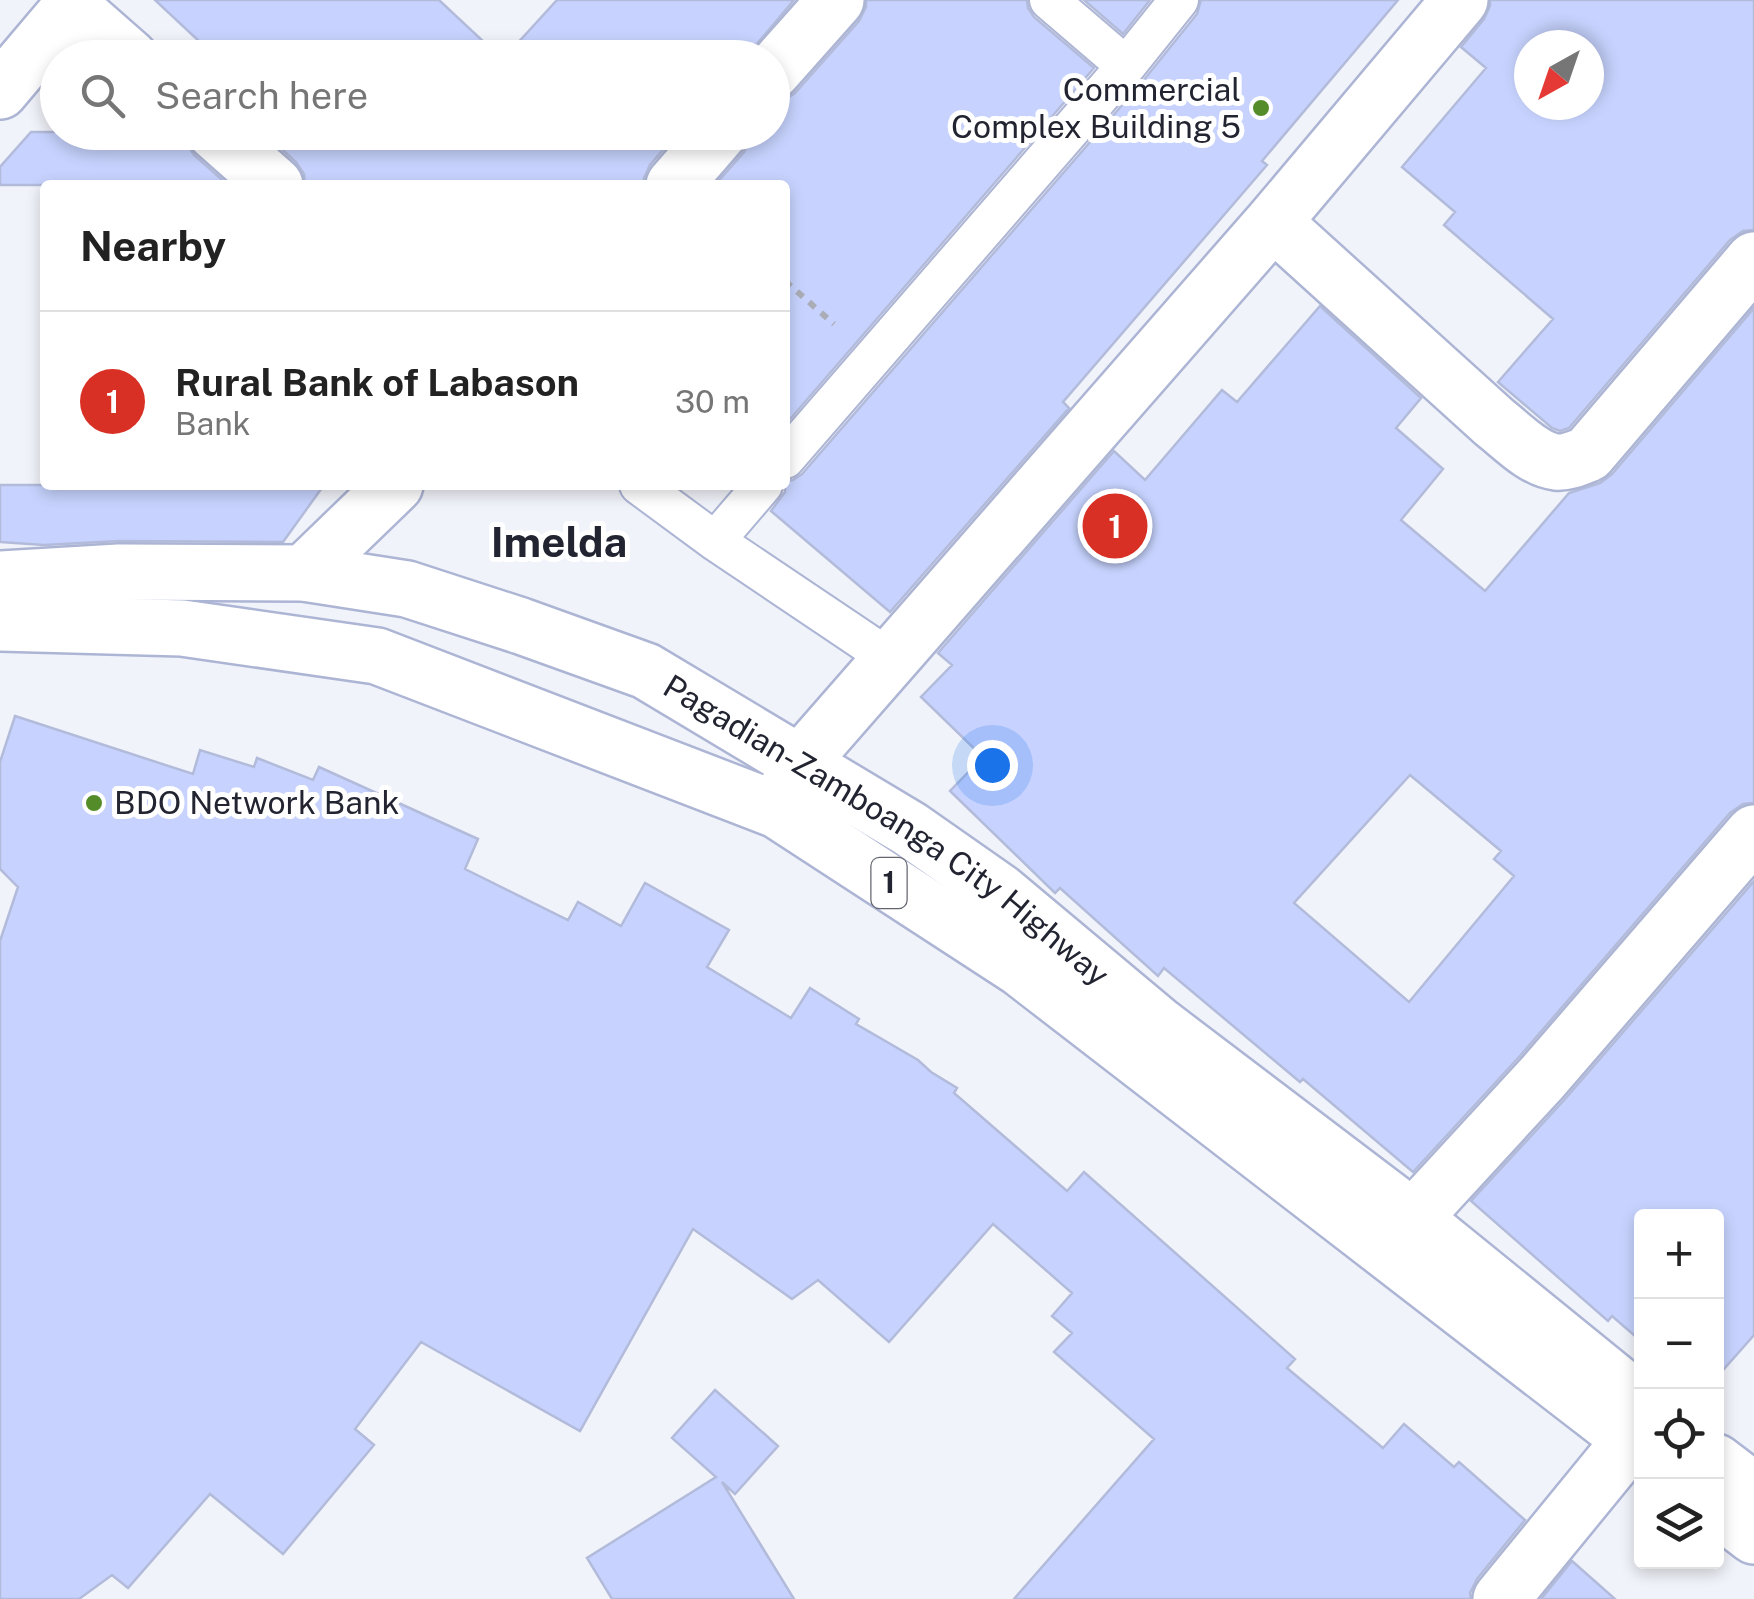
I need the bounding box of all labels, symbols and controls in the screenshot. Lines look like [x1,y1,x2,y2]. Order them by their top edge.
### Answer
north arrow [1514,30,1604,120]
search box [40,40,790,150]
icon: search [75,68,130,123]
place label: Commercial Complex Building 5 [951,71,1241,145]
text: Search here [155,73,368,118]
marker: Commercial Complex Building 5 [1250,97,1272,119]
text: Nearby [80,221,226,270]
text: Rural Bank of Labason [175,360,579,405]
text: 1 [106,383,119,420]
text: 30 m [675,383,750,420]
text: Bank [175,405,251,442]
pin: 1 [1082,488,1148,564]
district label: Imelda [491,517,627,566]
street label: Pagadian-Zamboanga City Highway [657,667,1117,993]
your location [967,740,1018,791]
place label: BDO Network Bank [114,784,399,821]
marker: BDO Network Bank [83,792,105,814]
road number: 1 [872,858,906,908]
map controls [1634,1209,1724,1569]
button: + [1634,1209,1724,1299]
button: − [1634,1299,1724,1389]
button: locate [1634,1389,1724,1479]
button: layers [1634,1479,1724,1569]

